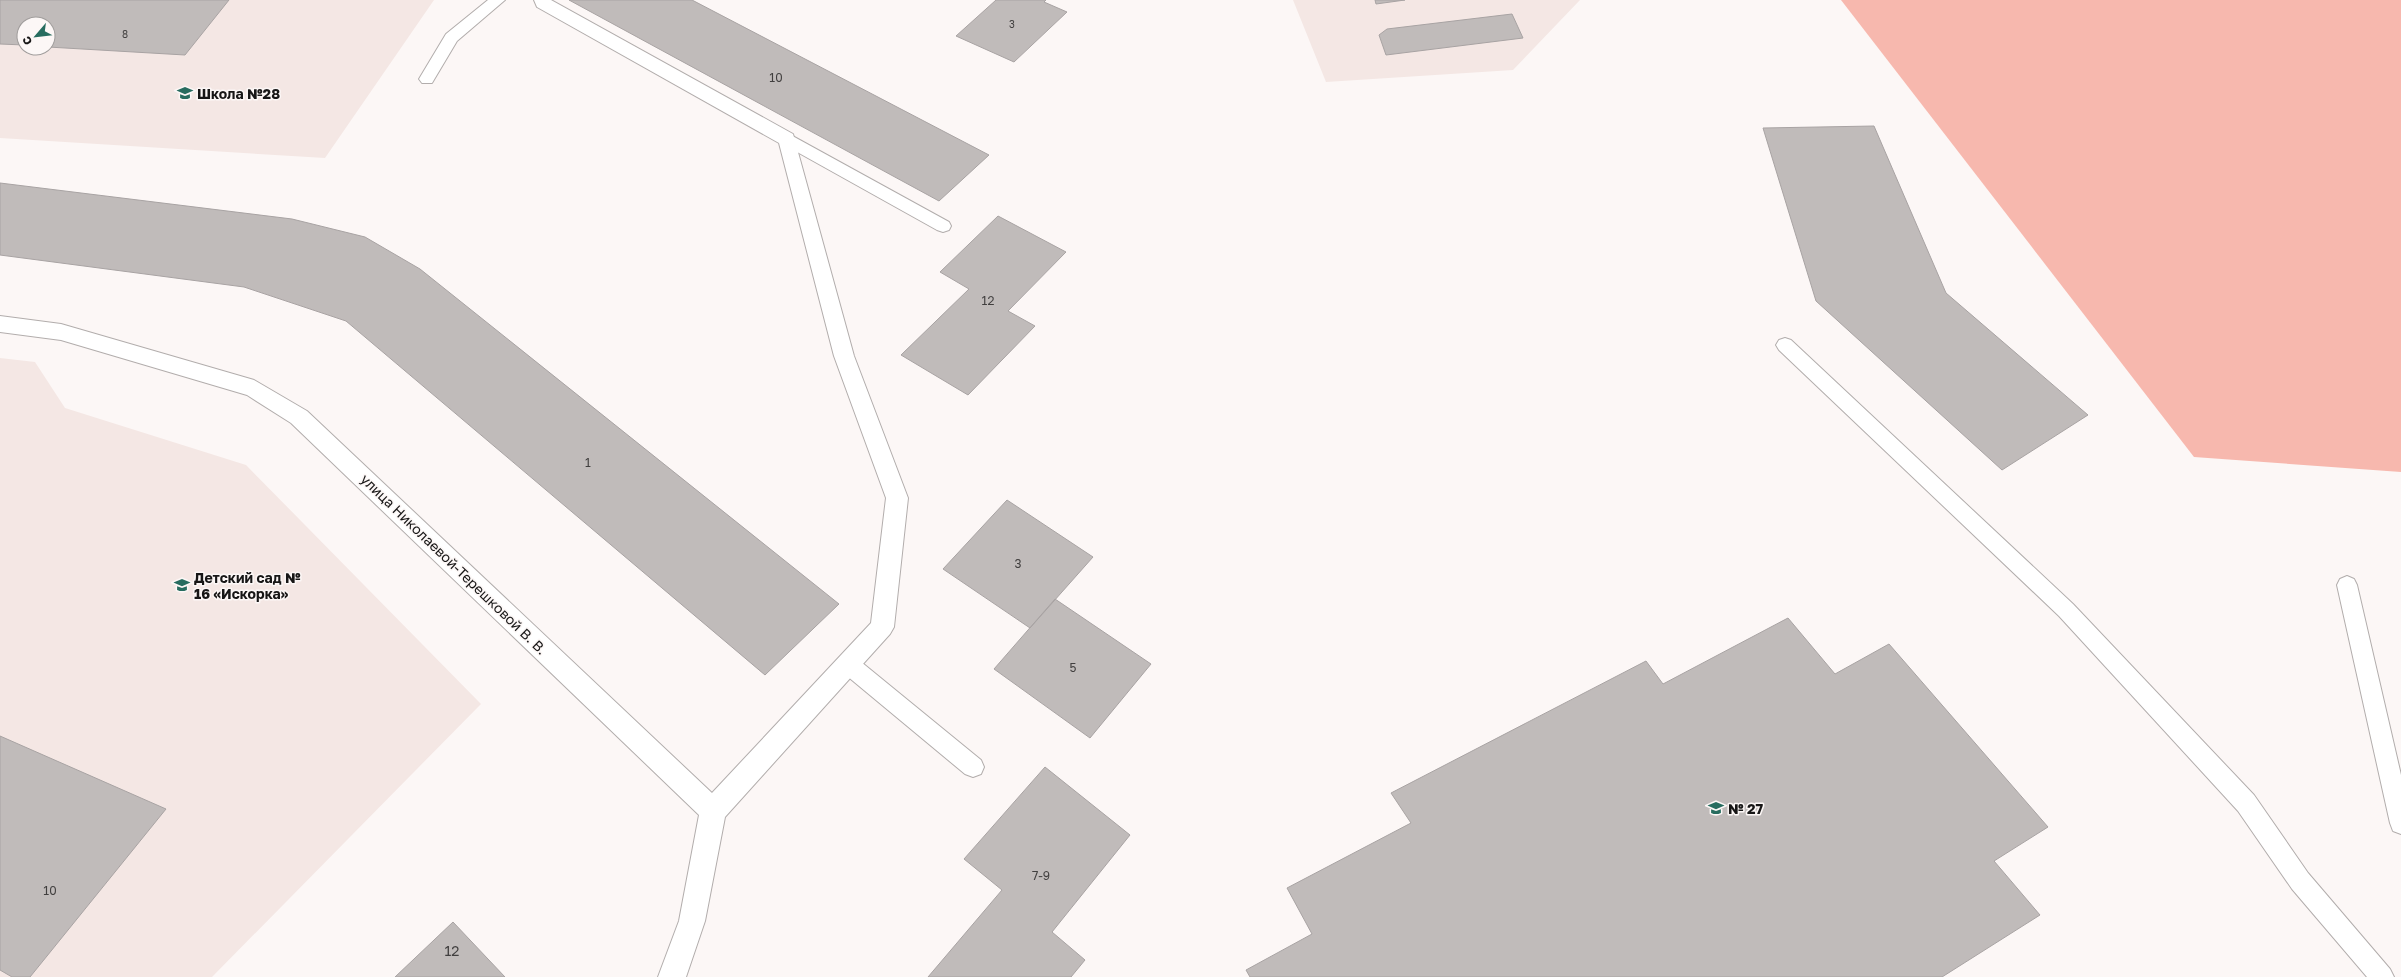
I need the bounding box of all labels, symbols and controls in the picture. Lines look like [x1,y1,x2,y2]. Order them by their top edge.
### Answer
north arrow [16,16,56,56]
house number: 3 [1009,18,1015,30]
house number: 8 [122,28,128,40]
text: С [19,34,34,47]
house number: 10 [769,70,783,85]
school or university icon: Школа №28 [176,84,194,102]
place label: Школа №28 [197,85,280,102]
house number: 12 [982,293,994,308]
house number: 1 [585,455,591,470]
street label: улица Николаевой-Терешковой В. В. [357,470,551,658]
house number: 3 [1014,556,1022,571]
place label: Детский сад № 16 «Искорка» [194,569,301,602]
school or university icon: Детский сад № 16 «Искорка» [173,576,191,594]
house number: 5 [1070,660,1077,675]
school or university icon: № 27 [1707,799,1725,817]
place label: № 27 [1728,800,1764,817]
house number: 7-9 [1032,868,1050,883]
house number: 10 [43,883,57,898]
house number: 12 [445,942,459,959]

